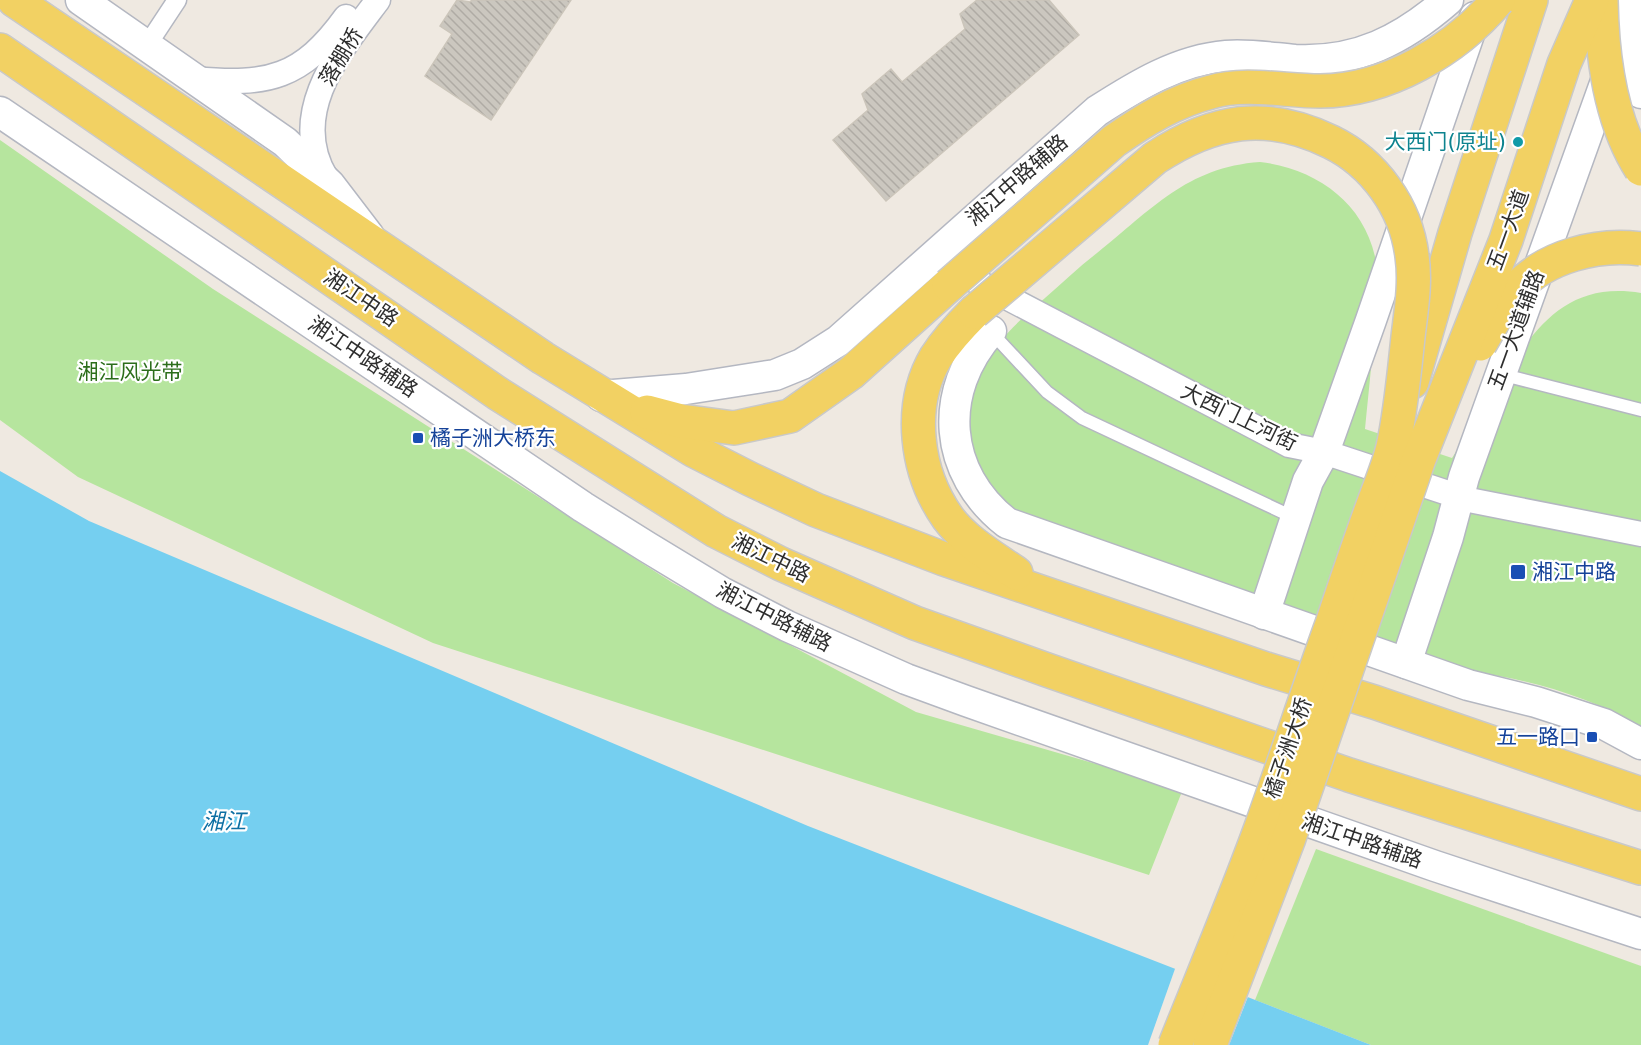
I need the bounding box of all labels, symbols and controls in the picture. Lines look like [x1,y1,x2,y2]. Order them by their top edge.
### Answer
street label: 落棚桥 [314,24,368,90]
street label: 湘江中路辅路 [962,130,1072,230]
place label: 大西门(原址) [1385,130,1506,154]
marker: 大西门(原址) [1511,135,1525,149]
street label: 五一大道 [1482,186,1534,274]
street label: 湘江中路 [319,265,403,331]
street label: 五一大道辅路 [1483,267,1549,393]
street label: 湘江中路辅路 [304,312,422,402]
park label: 湘江风光带 [78,360,183,384]
street label: 大西门上河街 [1177,379,1301,455]
place label: 橘子洲大桥东 [430,426,556,450]
marker: 橘子洲大桥东 [411,431,425,445]
street label: 湘江中路 [728,529,814,587]
place label: 湘江中路 [1532,560,1616,584]
marker: 湘江中路 [1509,563,1527,581]
street label: 湘江中路辅路 [712,578,836,656]
street label: 橘子洲大桥 [1260,694,1316,802]
place label: 五一路口 [1496,725,1580,749]
marker: 五一路口 [1585,730,1599,744]
water label: 湘江 [202,809,248,834]
street label: 湘江中路辅路 [1299,809,1425,873]

